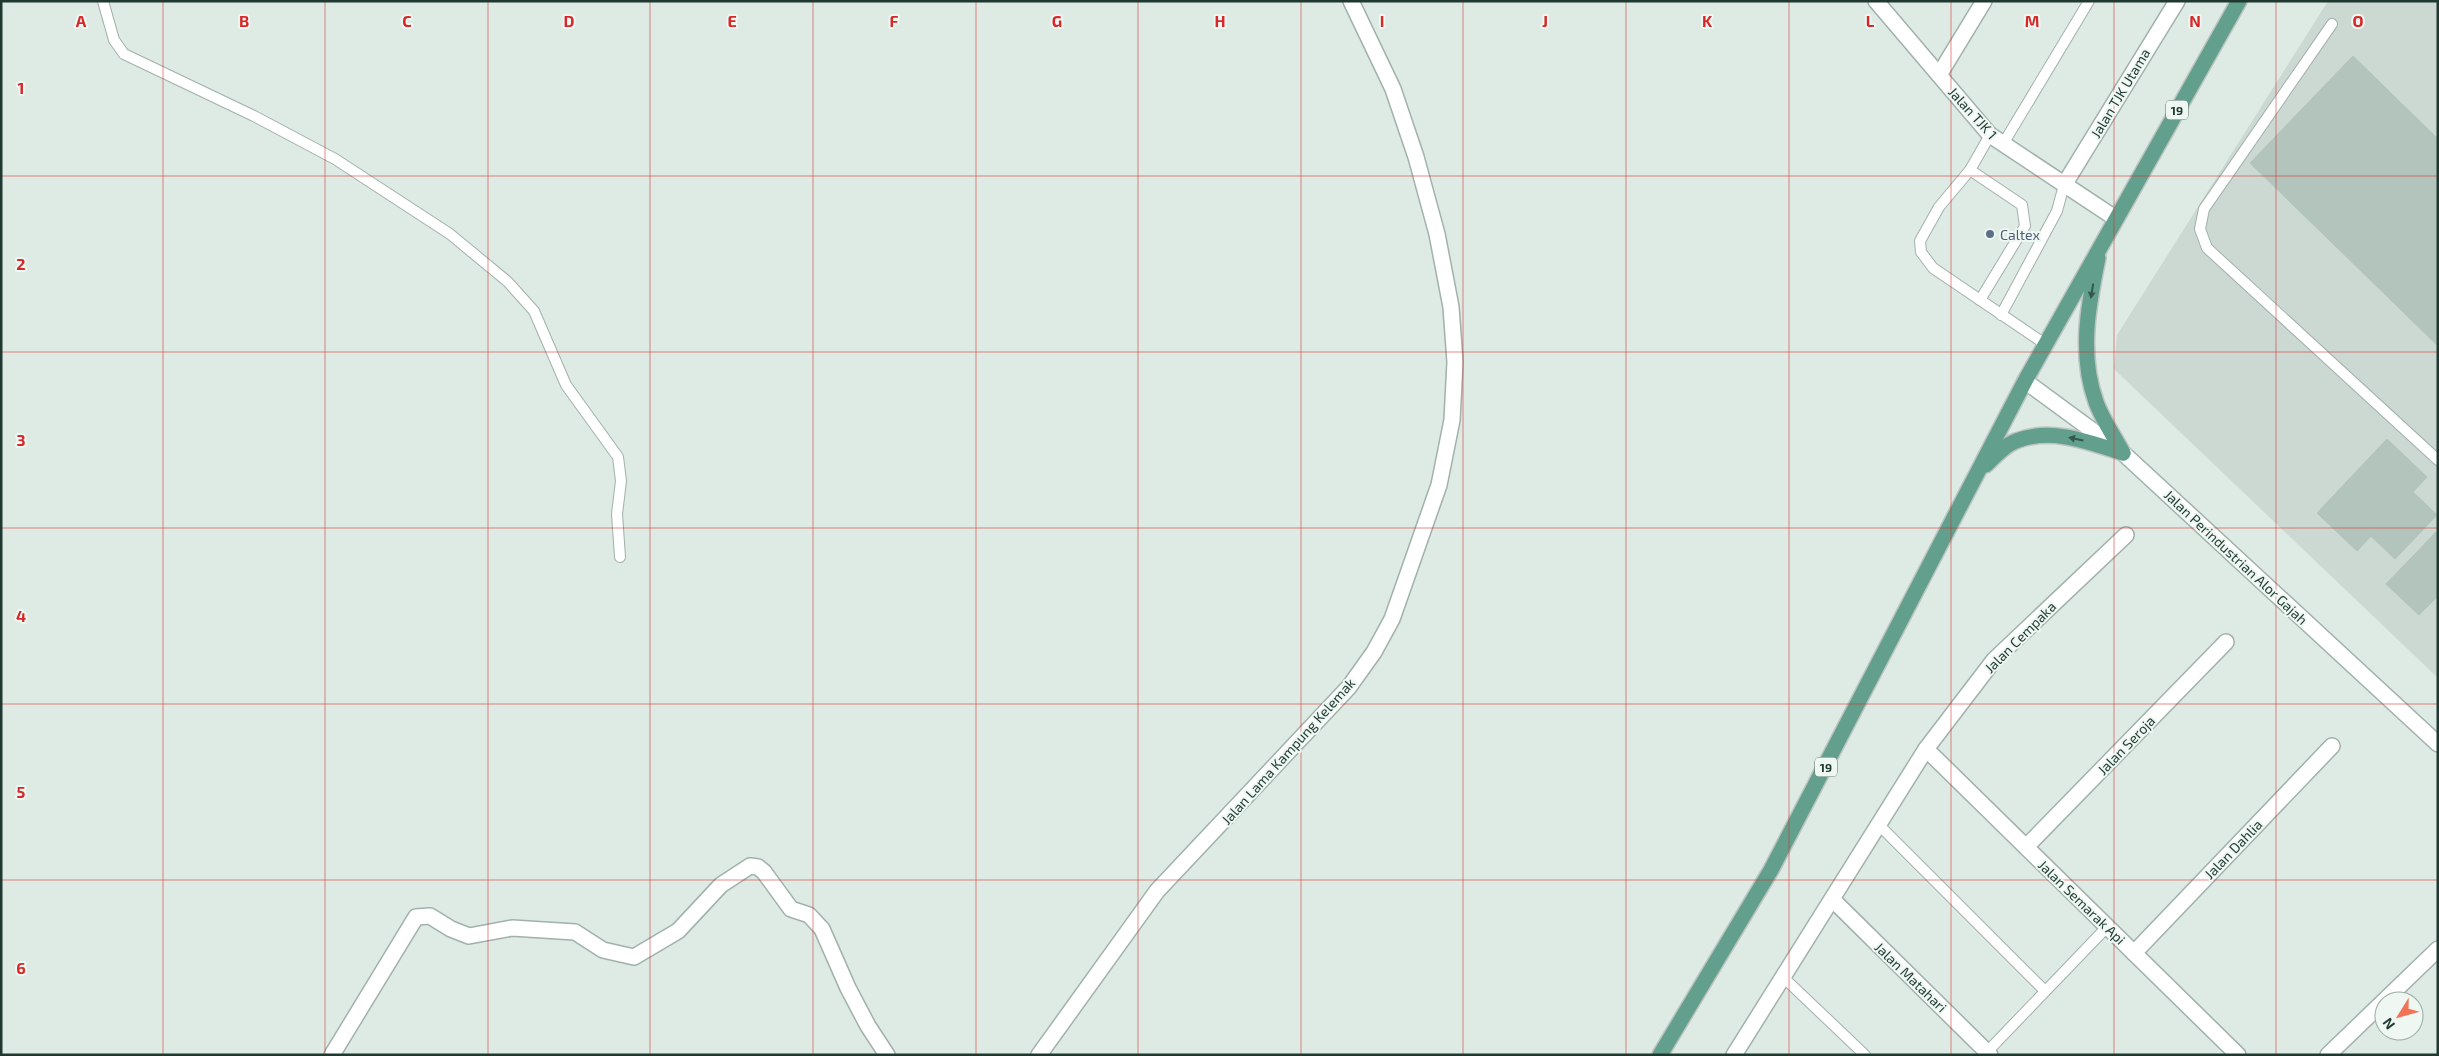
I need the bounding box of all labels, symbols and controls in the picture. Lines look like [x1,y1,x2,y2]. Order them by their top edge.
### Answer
text: A [76,11,87,30]
text: B [239,11,249,30]
text: C [402,11,412,30]
text: D [564,11,575,30]
text: E [727,11,737,30]
text: F [890,11,899,30]
text: G [1052,11,1062,30]
text: H [1214,11,1226,30]
text: I [1380,11,1384,30]
text: J [1542,11,1548,30]
text: K [1702,11,1713,30]
text: L [1866,11,1875,30]
text: M [2025,11,2039,30]
text: N [2189,11,2201,30]
text: O [2352,11,2364,30]
street label: Jalan TJK Utama [2087,45,2153,141]
text: 1 [18,78,24,97]
street label: Jalan TJK 1 [1945,83,2001,143]
road number: 19 [2166,100,2188,120]
place label: Caltex [2000,226,2041,243]
marker: Caltex [1984,228,1996,240]
text: 2 [16,254,26,273]
one-way arrow [2087,283,2095,299]
text: 3 [16,430,26,449]
one-way arrow [2067,435,2083,443]
street label: Jalan Perindustrian Alor Gajah [2161,486,2311,628]
street label: Jalan Cempaka [1981,598,2059,676]
text: 4 [16,606,26,625]
street label: Jalan Lama Kampung Kelemak [1218,674,1358,828]
street label: Jalan Seroja [2094,712,2158,778]
road number: 19 [1815,758,1837,776]
text: 5 [17,782,26,801]
street label: Jalan Dahlia [2200,816,2266,882]
street label: Jalan Semarak Api [2035,856,2129,948]
street label: Jalan Matahari [1871,938,1951,1016]
text: 6 [16,958,26,977]
north arrow [2374,991,2424,1041]
text: N [2378,1015,2398,1033]

